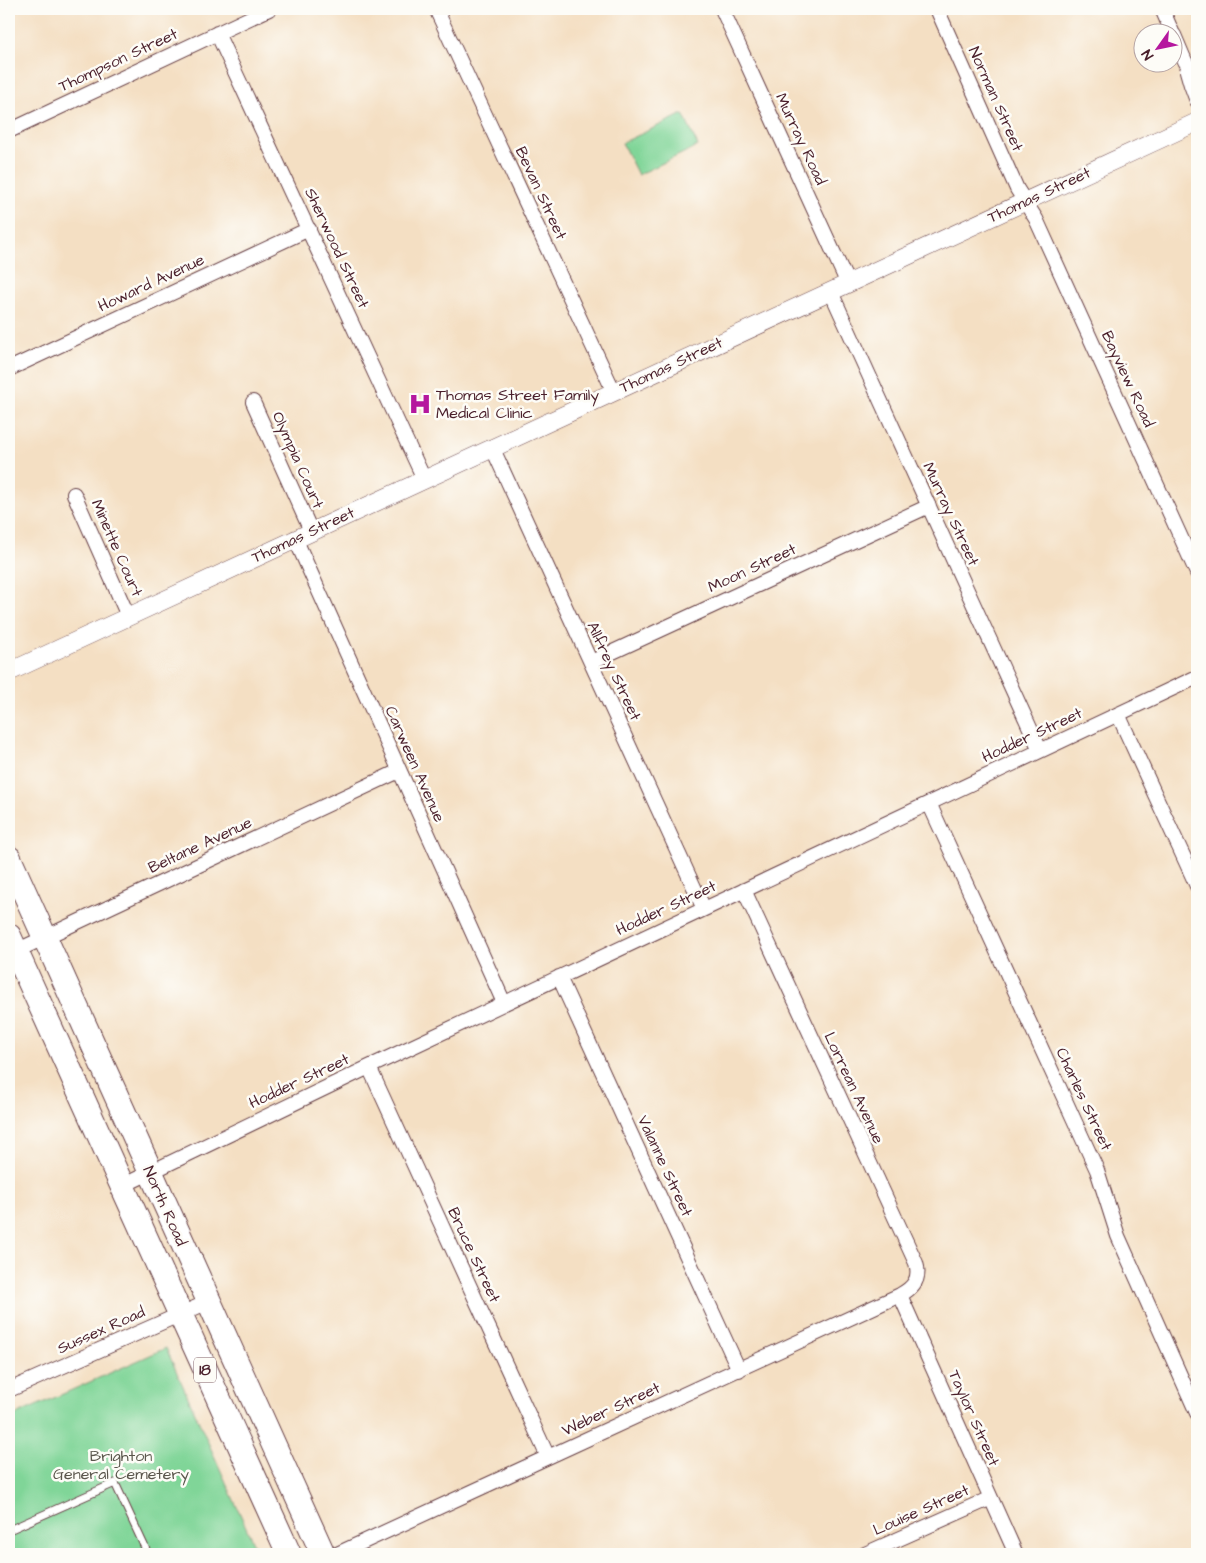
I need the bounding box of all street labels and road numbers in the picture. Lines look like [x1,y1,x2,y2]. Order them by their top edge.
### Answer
street label: Thompson Street [55,23,182,97]
street label: Norman Street [963,43,1029,155]
street label: Murray Road [769,89,832,189]
street label: Bevan Street [510,143,572,244]
street label: Thomas Street [984,161,1095,228]
street label: Sherwood Street [299,184,375,312]
street label: Howard Avenue [94,249,208,317]
street label: Bayview Road [1095,327,1160,431]
street label: Thomas Street [616,331,727,398]
street label: Olympia Court [266,408,329,513]
street label: Murray Street [917,459,985,570]
street label: Minette Court [86,496,148,600]
street label: Thomas Street [248,501,359,568]
street label: Moon Street [704,538,800,598]
street label: Allfrey Street [581,618,647,725]
street label: Carween Avenue [380,702,451,826]
street label: Hodder Street [978,702,1086,768]
street label: Beltane Avenue [145,811,256,879]
street label: Hodder Street [612,875,720,941]
street label: Lorrean Avenue [818,1029,890,1148]
street label: Charles Street [1051,1044,1118,1155]
street label: Hodder Street [245,1048,353,1114]
street label: Valanne Street [632,1112,698,1221]
street label: North Road [138,1163,192,1249]
street label: Bruce Street [442,1204,506,1307]
street label: Sussex Road [54,1301,148,1359]
road number: 18 [194,1358,216,1382]
street label: Taylor Street [942,1366,1005,1470]
street label: Weber Street [558,1376,664,1441]
street label: Louise Street [869,1479,973,1541]

